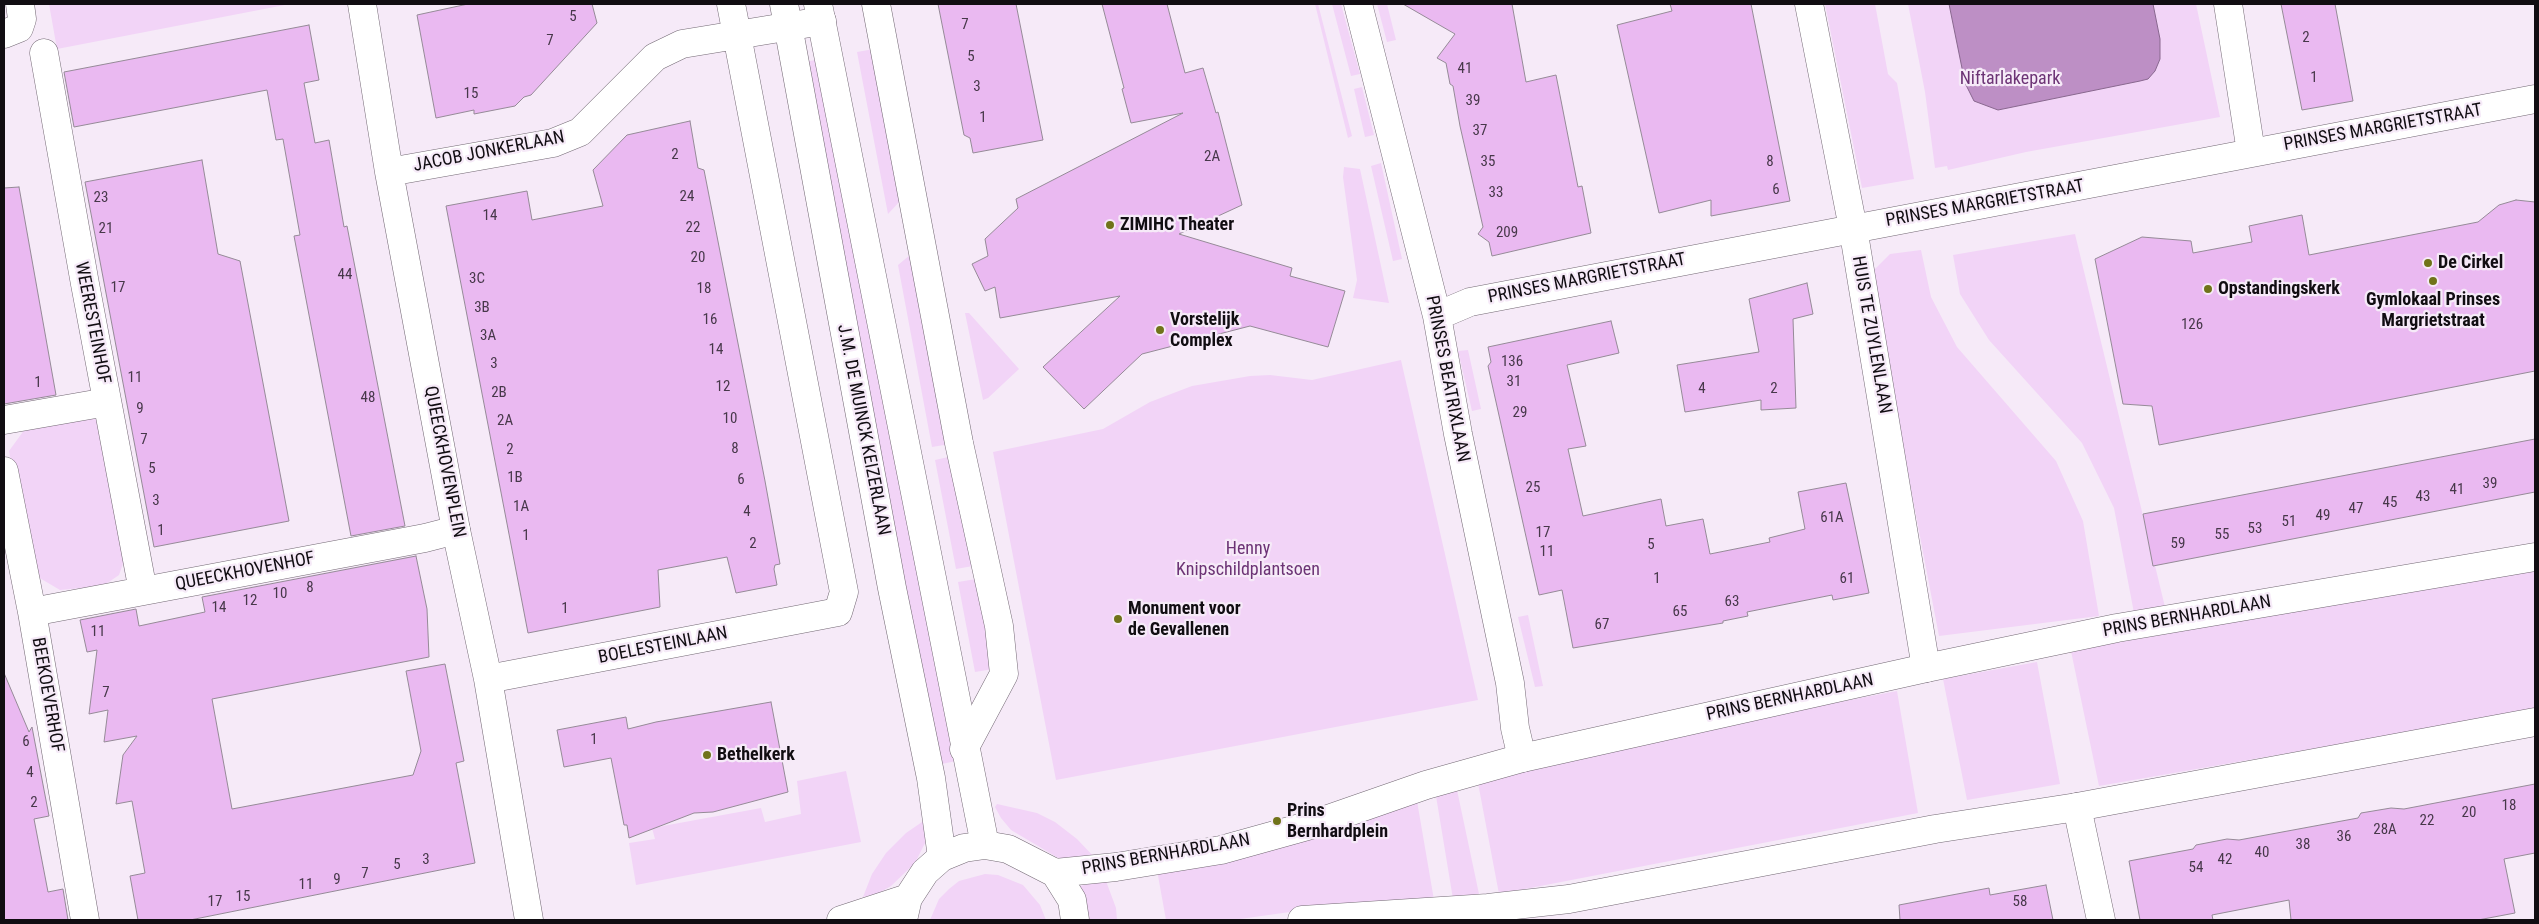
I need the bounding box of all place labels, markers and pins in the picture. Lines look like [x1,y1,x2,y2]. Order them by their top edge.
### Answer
place label: ZIMIHC Theater [1120,214,1234,236]
marker: ZIMIHC Theater [1104,219,1116,231]
place label: De Cirkel [2438,252,2503,274]
marker: De Cirkel [2422,257,2434,269]
marker: Gymlokaal Prinses Margrietstraat [2427,275,2439,287]
place label: Opstandingskerk [2218,278,2340,300]
marker: Opstandingskerk [2202,283,2214,295]
place label: Gymlokaal Prinses Margrietstraat [2366,289,2500,332]
place label: Vorstelijk Complex [1170,309,1239,352]
marker: Vorstelijk Complex [1154,324,1166,336]
place label: Monument voor de Gevallenen [1128,598,1241,640]
marker: Monument voor de Gevallenen [1112,613,1124,625]
place label: Bethelkerk [717,744,795,766]
marker: Bethelkerk [701,749,713,761]
place label: Prins Bernhardplein [1287,800,1388,842]
marker: Prins Bernhardplein [1271,815,1283,827]

